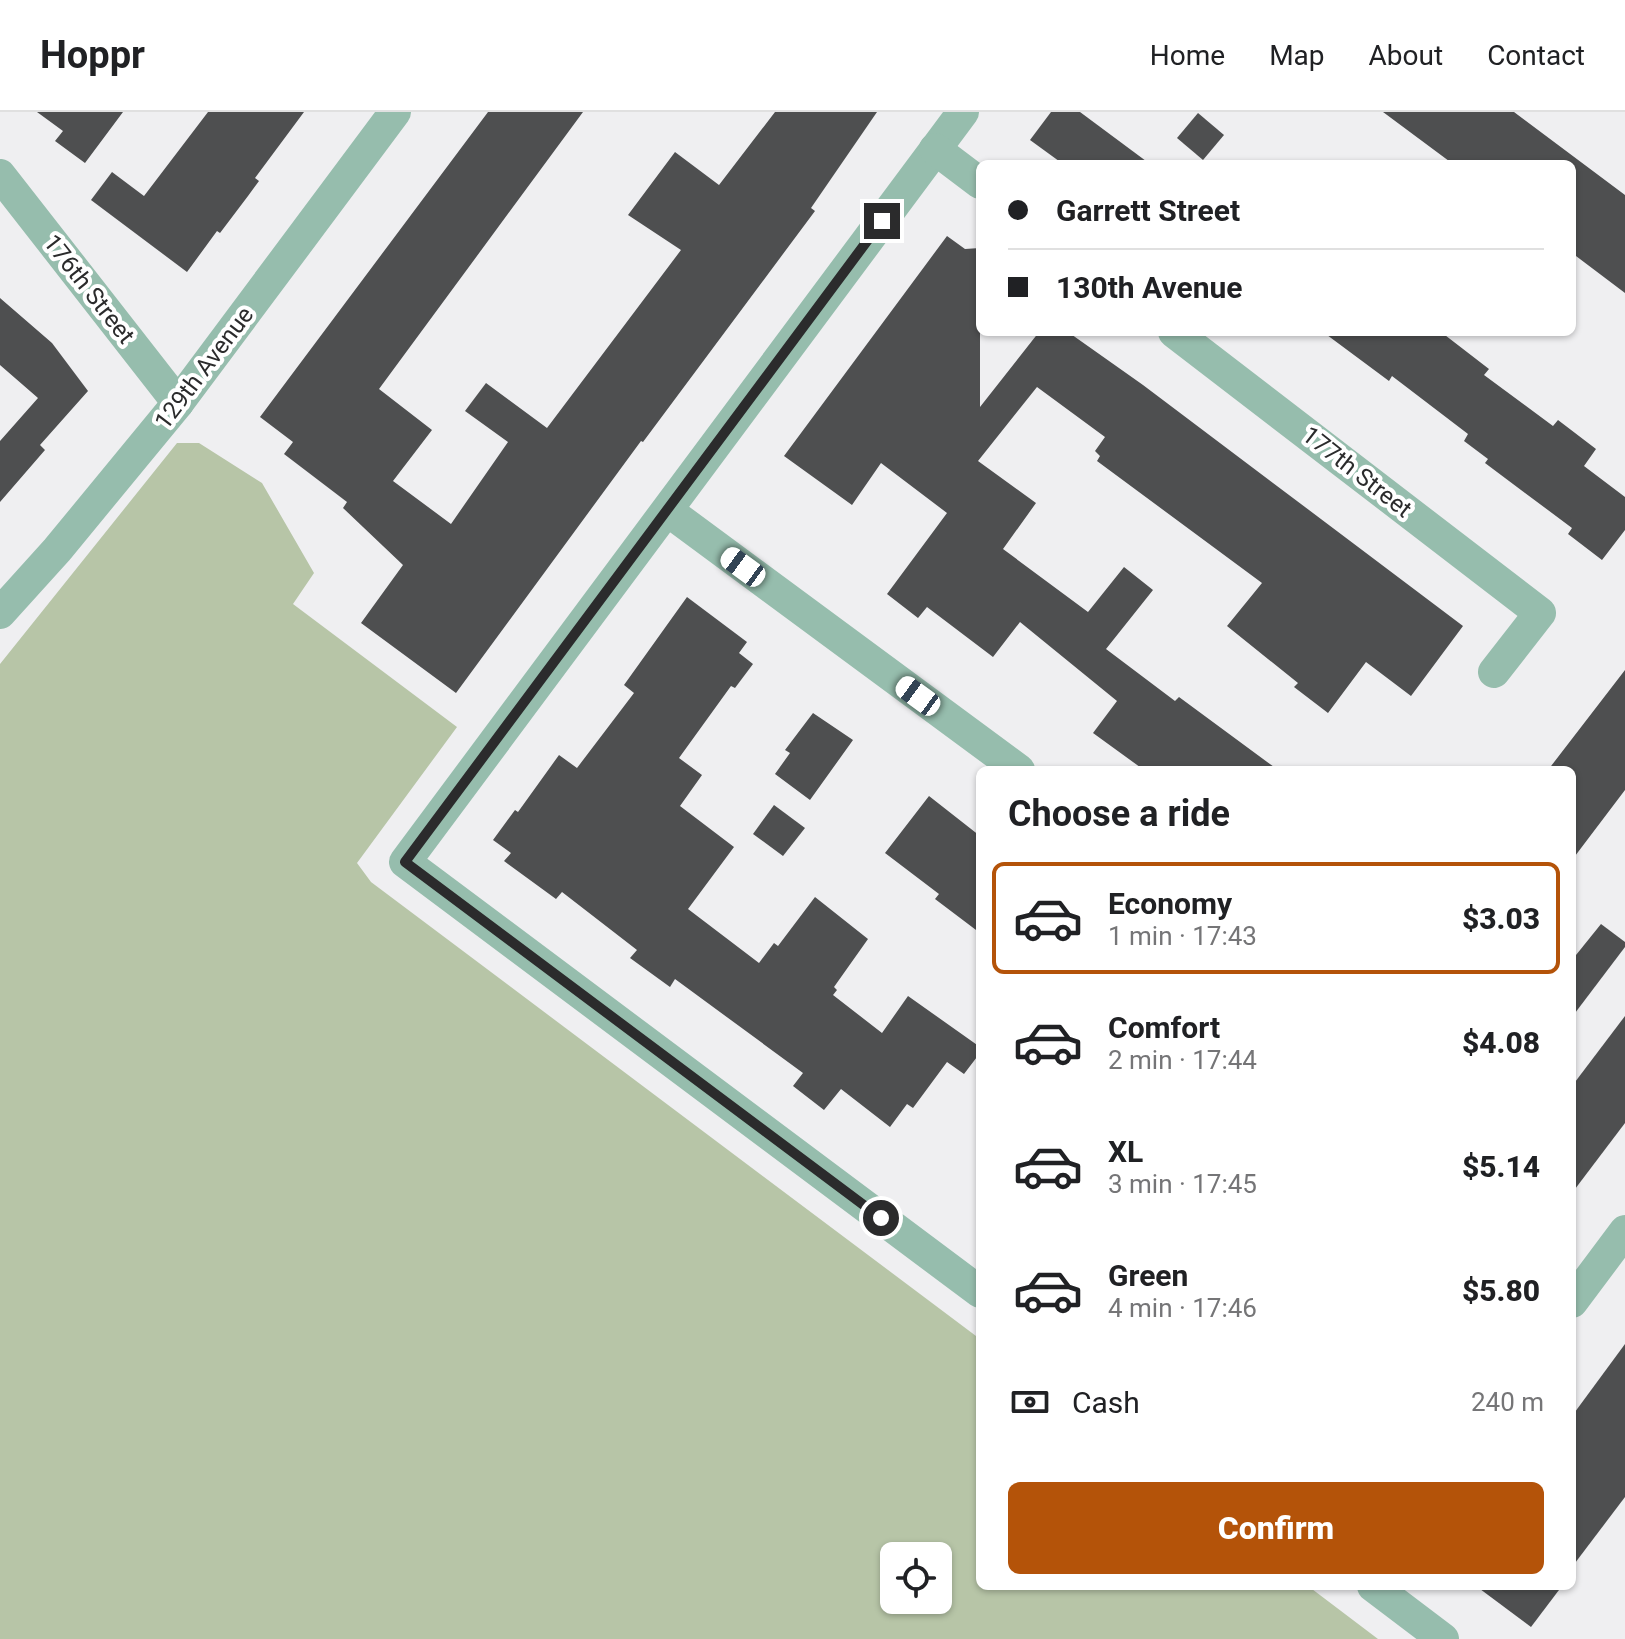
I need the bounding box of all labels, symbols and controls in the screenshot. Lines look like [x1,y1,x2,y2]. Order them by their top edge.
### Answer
text: Hoppr [40,33,145,77]
text: Home [1150,39,1225,72]
text: Map [1269,39,1325,72]
text: About [1369,39,1443,72]
text: Contact [1487,39,1585,72]
text: Garrett Street [1056,193,1240,228]
route end [864,203,900,239]
street label: 176th Street [38,229,140,349]
text: 130th Avenue [1056,270,1243,305]
street label: 129th Avenue [149,301,259,435]
street label: 177th Street [1297,421,1417,523]
car [717,543,769,591]
car [892,672,944,720]
text: Choose a ride [1008,793,1230,835]
icon: car [1012,882,1084,954]
text: Economy [1108,886,1232,921]
text: $3.03 [1462,901,1540,936]
text: 1 min · 17:43 [1108,921,1257,951]
icon: car [1012,1006,1084,1078]
text: Comfort [1108,1010,1220,1045]
text: $4.08 [1462,1025,1540,1060]
text: 2 min · 17:44 [1108,1045,1257,1075]
icon: car [1012,1130,1084,1202]
text: XL [1108,1134,1143,1169]
text: $5.14 [1462,1149,1540,1184]
text: 3 min · 17:45 [1108,1169,1257,1199]
route start [863,1200,899,1236]
icon: car [1012,1254,1084,1326]
text: Green [1108,1258,1188,1293]
text: $5.80 [1462,1273,1540,1308]
text: 4 min · 17:46 [1108,1293,1257,1323]
icon: cash [1008,1380,1052,1424]
text: Cash [1072,1385,1140,1420]
text: 240 m [1471,1387,1544,1417]
button: Confirm [1008,1482,1544,1574]
map controls [880,1542,952,1614]
button: locate [880,1542,952,1614]

